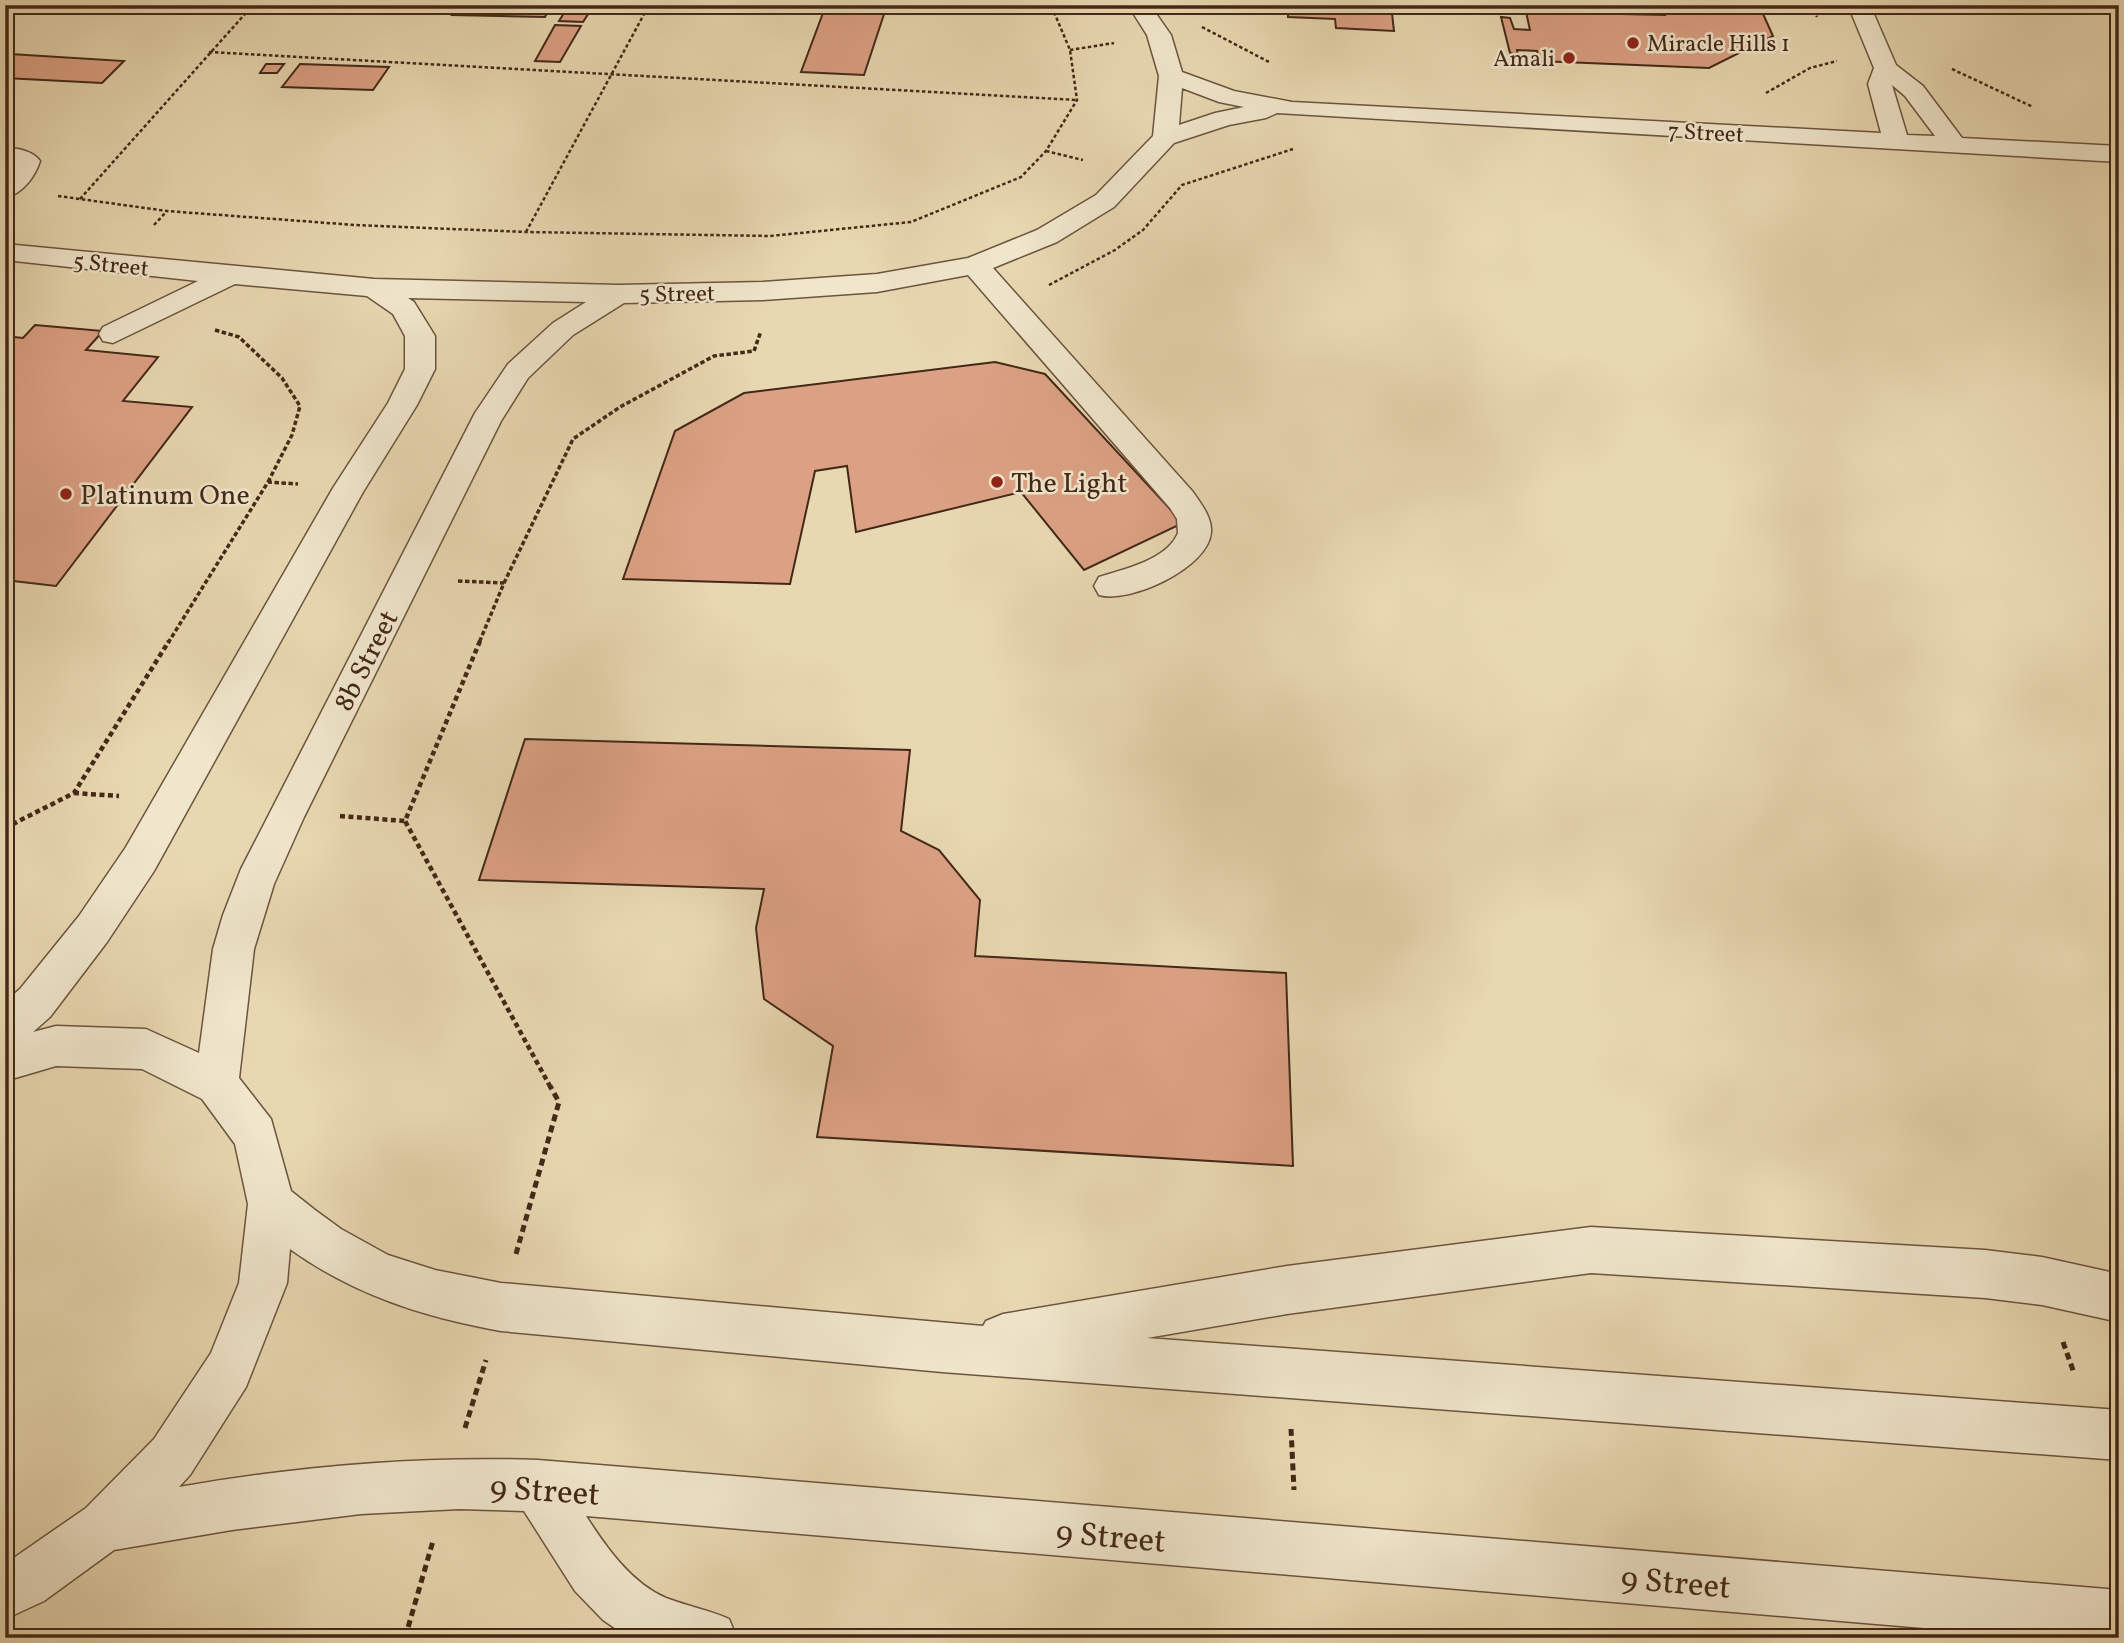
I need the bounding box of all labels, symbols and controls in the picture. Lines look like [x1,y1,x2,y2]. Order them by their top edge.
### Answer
place label: Miracle Hills 1 [1647,29,1790,61]
marker: Miracle Hills 1 [1625,35,1641,51]
place label: Amali [1493,44,1555,76]
marker: Amali [1561,50,1577,66]
street label: 7 Street [1667,116,1745,152]
street label: 5 Street [71,246,150,286]
street label: 5 Street [639,278,715,312]
place label: The Light [1011,465,1127,504]
marker: The Light [989,474,1005,490]
place label: Platinum One [80,477,250,516]
marker: Platinum One [58,486,74,502]
street label: 8b Street [325,604,409,718]
street label: 9 Street [488,1466,601,1520]
street label: 9 Street [1054,1511,1168,1567]
street label: 9 Street [1619,1557,1733,1613]

